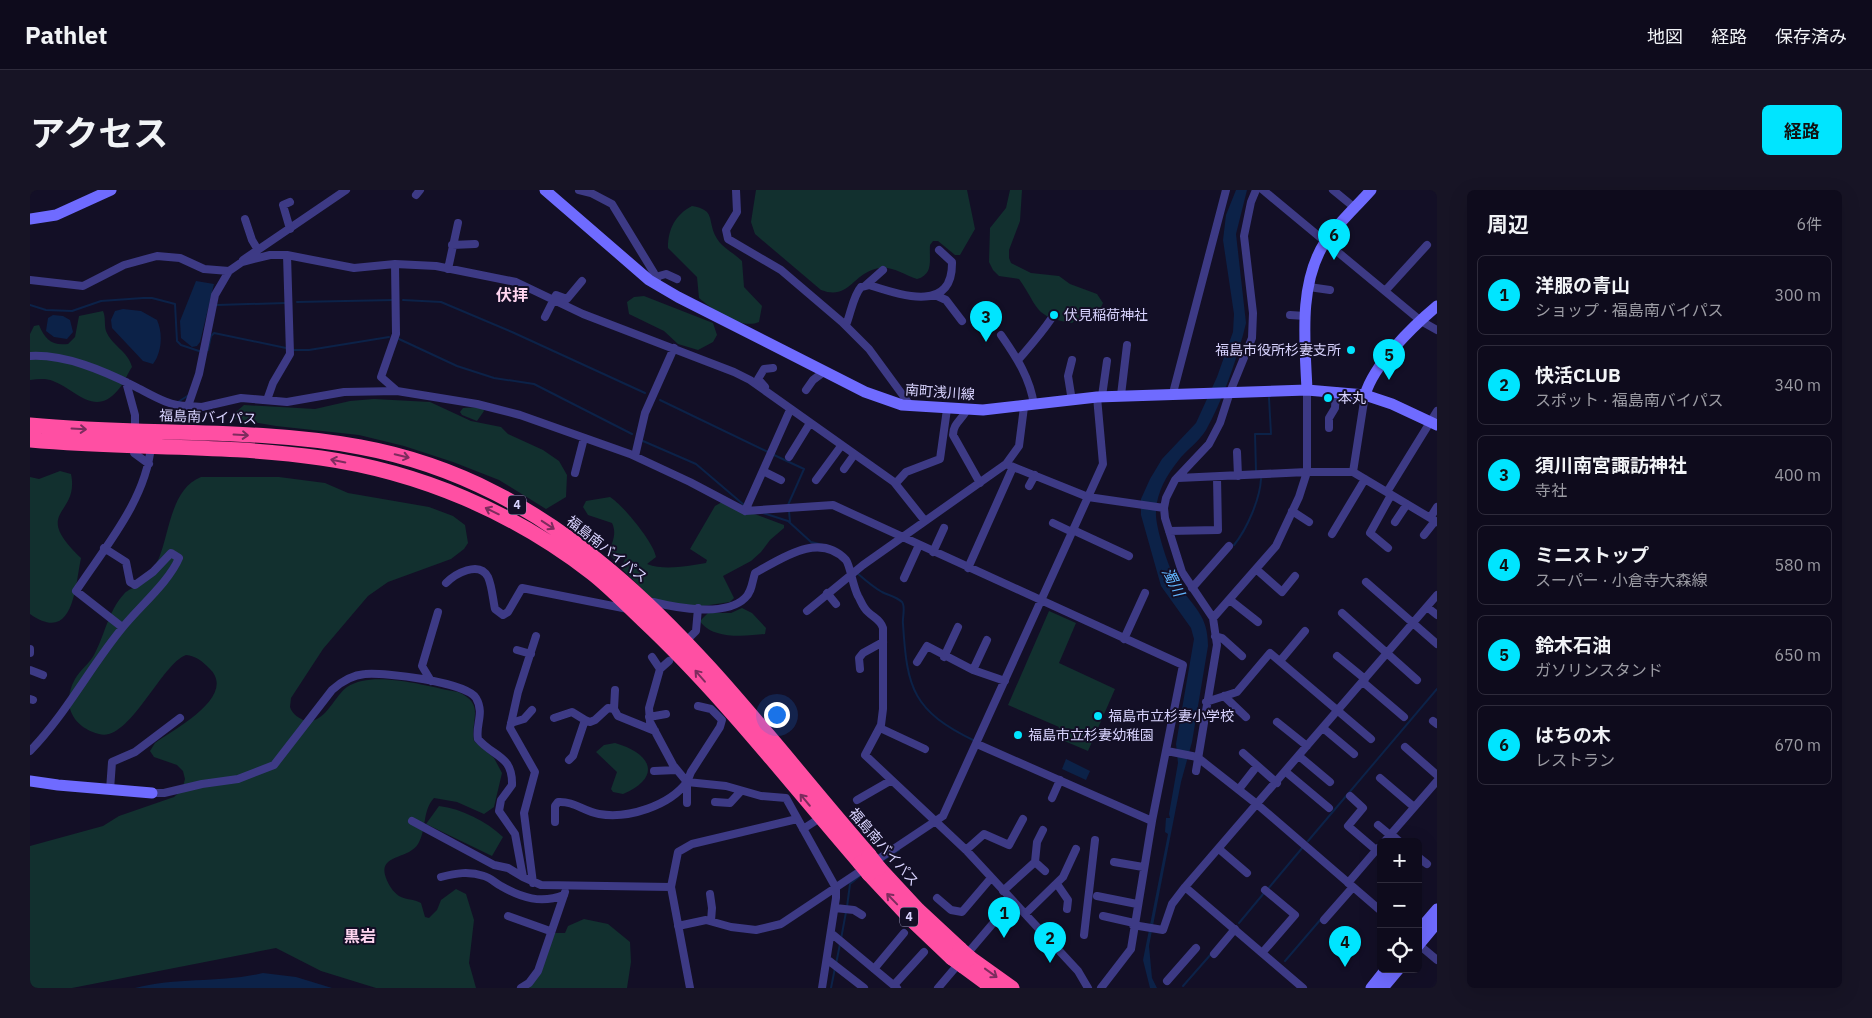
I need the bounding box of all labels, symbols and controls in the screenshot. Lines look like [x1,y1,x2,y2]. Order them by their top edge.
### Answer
text: Pathlet [25,19,107,51]
text: 地図 [1647,25,1683,48]
text: 経路 [1711,25,1747,48]
text: 保存済み [1775,25,1847,48]
button: 経路 [1762,105,1842,155]
text: アクセス [30,110,168,156]
text: 周辺 [1487,210,1529,238]
text: 6件 [1796,214,1822,234]
pin: 6 [1318,219,1350,260]
text: 洋服の青山 [1535,273,1630,297]
district label: 伏拝 [496,285,528,305]
text: 1 [1499,285,1509,305]
text: 300 m [1774,285,1821,305]
text: ショップ · 福島南バイパス [1535,300,1723,320]
pin: 3 [970,301,1002,342]
place label: 伏見稲荷神社 [1064,306,1148,324]
marker: 伏見稲荷神社 [1048,309,1060,321]
pin: 5 [1373,339,1405,380]
place label: 福島市役所杉妻支所 [1215,341,1341,359]
marker: 福島市役所杉妻支所 [1345,344,1357,356]
text: 快活CLUB [1535,363,1621,387]
text: 2 [1499,375,1509,395]
text: 340 m [1774,375,1821,395]
street label: 南町浅川線 [904,381,976,403]
place label: 本丸 [1338,389,1366,407]
text: スポット · 福島南バイパス [1535,390,1723,410]
marker: 本丸 [1322,392,1334,404]
street label: 福島南バイパス [159,406,257,428]
one-way arrow [70,425,86,434]
one-way arrow [233,430,249,439]
one-way arrow [393,452,409,461]
text: 須川南宮諏訪神社 [1535,453,1687,477]
one-way arrow [330,456,346,466]
text: 3 [1499,465,1509,485]
text: 400 m [1774,465,1821,485]
text: 寺社 [1535,480,1567,500]
road number: 4 [508,496,526,514]
one-way arrow [485,506,500,515]
street label: 福島南バイパス [563,512,651,586]
one-way arrow [541,520,555,530]
text: ミニストップ [1535,543,1649,567]
text: 4 [1499,555,1509,575]
text: 580 m [1774,555,1821,575]
water label: 濁川 [1158,564,1190,601]
text: スーパー · 小倉寺大森線 [1535,570,1708,590]
text: 鈴木石油 [1535,633,1611,657]
text: 5 [1499,645,1509,665]
text: 650 m [1774,645,1821,665]
text: ガソリンスタンド [1535,660,1663,680]
one-way arrow [694,670,706,683]
your location [764,702,790,728]
place label: 福島市立杉妻小学校 [1108,707,1234,725]
marker: 福島市立杉妻小学校 [1092,710,1104,722]
text: はちの木 [1535,723,1611,747]
place label: 福島市立杉妻幼稚園 [1028,726,1154,744]
marker: 福島市立杉妻幼稚園 [1012,729,1024,741]
text: 6 [1499,735,1509,755]
text: 670 m [1774,735,1821,755]
text: レストラン [1535,750,1615,770]
one-way arrow [800,794,811,807]
street label: 福島南バイパス [845,804,923,890]
map controls [1377,838,1422,973]
button: + [1377,838,1422,883]
button: − [1377,883,1422,928]
one-way arrow [886,893,898,906]
pin: 1 [988,897,1020,938]
road number: 4 [900,908,918,926]
pin: 2 [1034,922,1066,963]
district label: 黒岩 [344,926,376,946]
pin: 4 [1329,926,1361,967]
button: locate [1377,928,1422,973]
one-way arrow [984,968,998,978]

